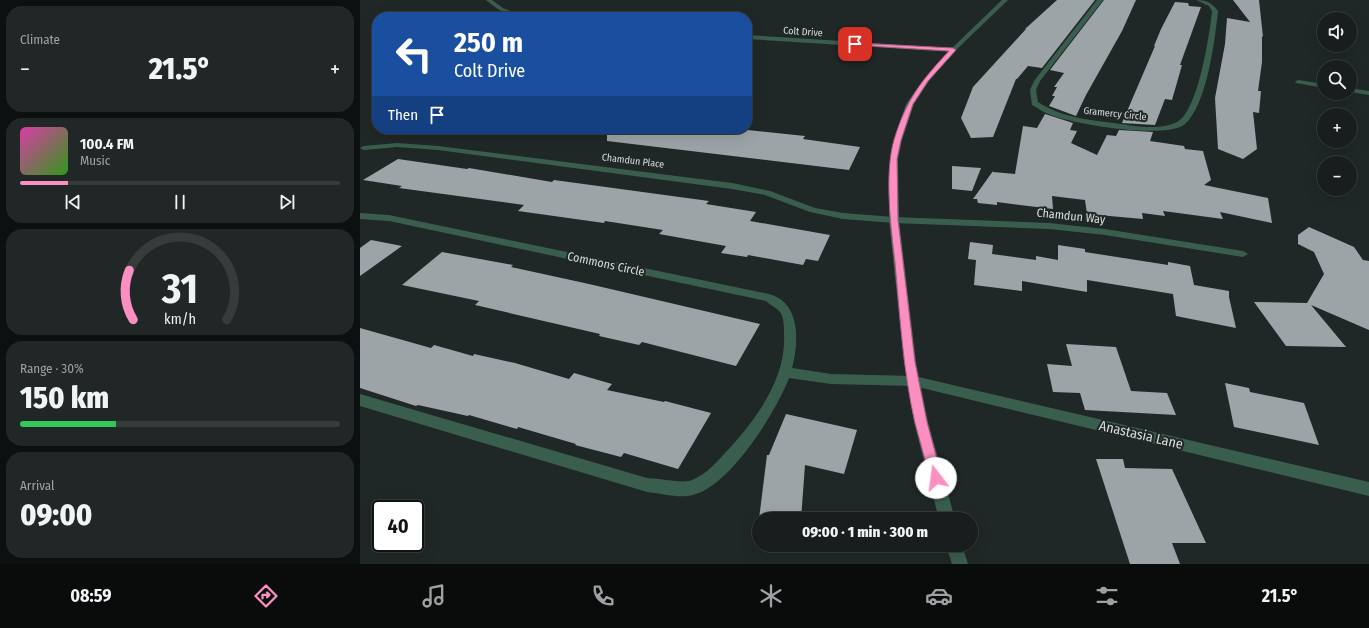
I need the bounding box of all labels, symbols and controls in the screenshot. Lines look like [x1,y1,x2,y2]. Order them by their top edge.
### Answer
map controls [1317,12,1357,196]
button: sound [1317,12,1357,52]
street label: Colt Drive [783,25,823,39]
text: 250 m [454,26,523,59]
pin [838,27,872,61]
icon: left [388,28,440,80]
text: Climate [20,32,60,47]
icon: arrive [844,33,866,55]
text: 21.5° [149,51,211,87]
text: − [20,56,30,83]
text: + [330,56,340,83]
text: Colt Drive [454,60,525,82]
button: search [1317,60,1357,100]
icon: arrive [426,104,448,126]
street label: Gramercy Circle [1083,105,1147,123]
text: Then [388,106,418,124]
button: + [1317,108,1357,148]
text: 100.4 FM [80,135,134,153]
street label: Chamdun Place [601,151,665,171]
text: Music [80,153,110,168]
button: − [1317,156,1357,196]
icon: previous [62,191,84,213]
icon: pause [169,191,191,213]
icon: next [276,191,298,213]
street label: Chamdun Way [1036,205,1107,227]
street label: Commons Circle [566,249,646,279]
text: 31 [161,264,198,314]
text: km/h [164,311,196,328]
text: Range · 30% [20,361,84,376]
text: 150 km [20,380,109,416]
street label: Anastasia Lane [1097,417,1185,453]
position arrow [915,457,957,499]
text: Arrival [20,478,54,493]
text: 09:00 [20,497,92,533]
speed limit sign: 40 [372,500,424,552]
text: 09:00 · 1 min · 300 m [802,523,928,541]
icon: directions [252,582,280,610]
icon: music [420,582,448,610]
icon: phone [589,582,617,610]
icon: climate [757,582,785,610]
icon: car [925,582,953,610]
icon: filters [1093,582,1121,610]
text: 08:59 [70,585,112,607]
text: 21.5° [1262,585,1299,607]

